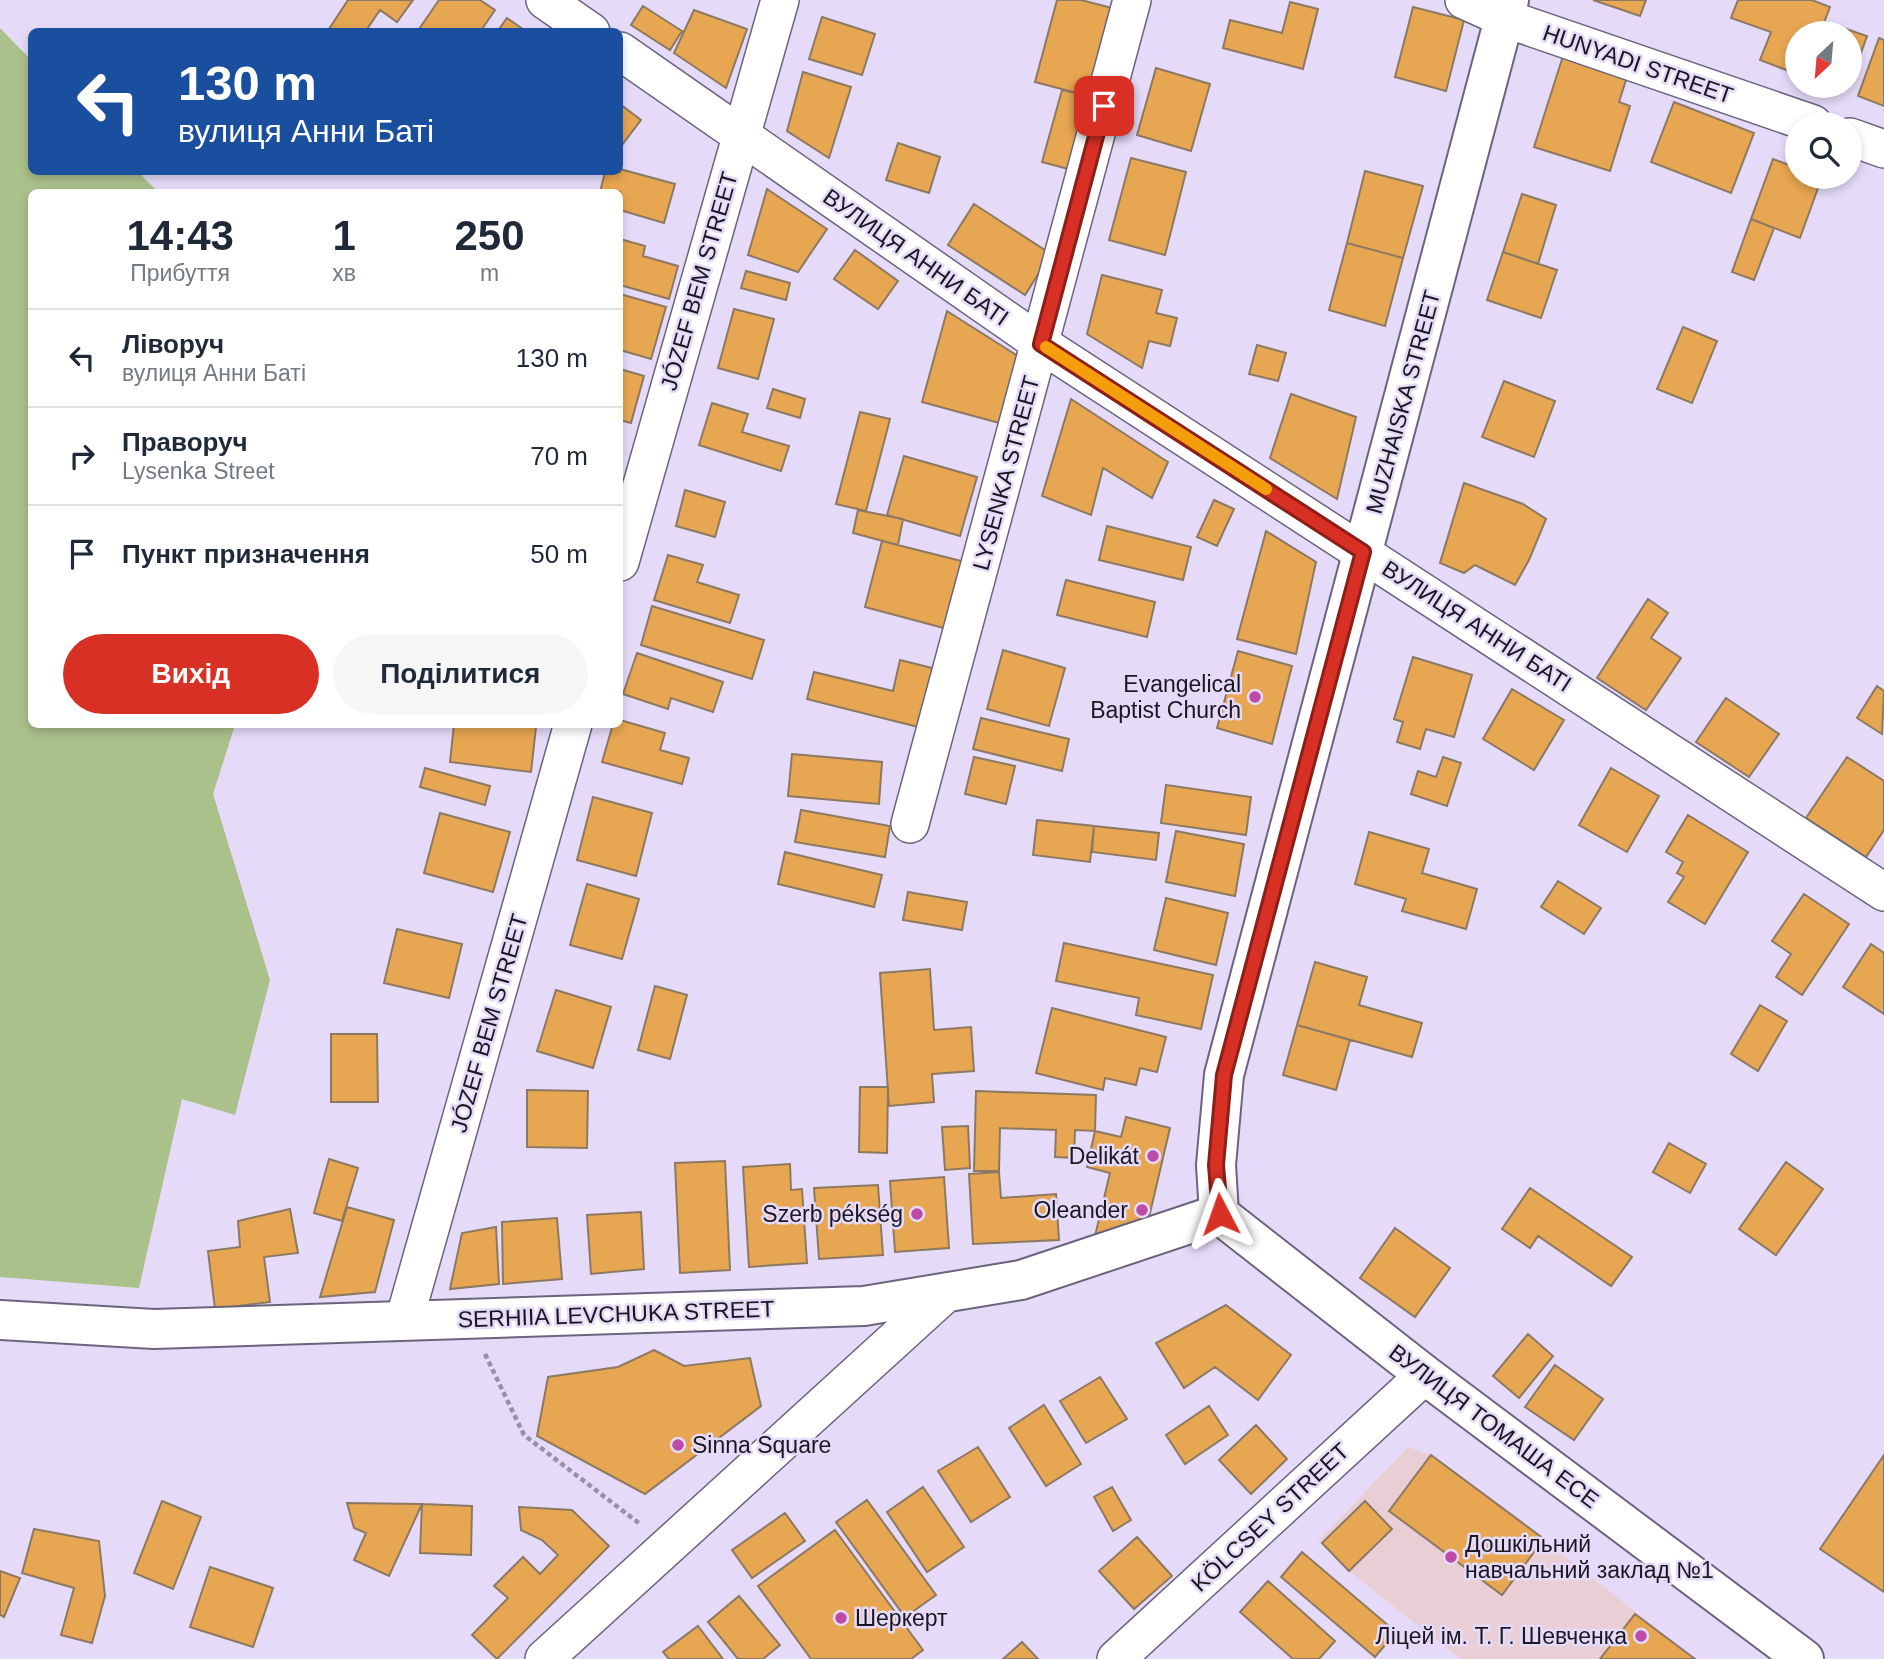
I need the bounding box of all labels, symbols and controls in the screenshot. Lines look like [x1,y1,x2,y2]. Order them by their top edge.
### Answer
street label: HUNYADI STREET [1540,19,1736,109]
north arrow [1785,21,1862,98]
map controls [1785,21,1862,189]
icon: left [63,56,154,147]
text: 130 m [178,56,317,110]
pin [1074,76,1134,136]
icon: arrive [1085,87,1123,125]
button: search [1785,112,1862,189]
text: вулиця Анни Баті [178,113,434,149]
street label: JÓZEF BEM STREET [655,169,743,393]
street label: ВУЛИЦЯ АННИ БАТІ [818,183,1014,331]
text: 14:43 [126,212,234,259]
text: 1 [332,212,356,259]
text: 250 [454,212,525,259]
text: Прибуття [130,260,230,286]
text: хв [332,260,356,286]
text: m [480,260,499,286]
street label: MUZHAISKA STREET [1361,288,1445,516]
text: Ліворуч [122,329,224,359]
icon: left [63,339,101,377]
text: 130 m [516,343,588,373]
text: вулиця Анни Баті [122,360,306,386]
street label: LYSENKA STREET [968,373,1044,573]
text: Праворуч [122,427,248,457]
icon: right [63,437,101,475]
text: 70 m [530,441,588,471]
text: Lysenka Street [122,458,275,484]
icon: arrive [63,535,101,573]
text: Пункт призначення [122,539,370,569]
text: 50 m [530,539,588,569]
street label: ВУЛИЦЯ АННИ БАТІ [1378,555,1576,697]
button: Вихід [63,634,319,714]
button: Поділитися [333,634,588,714]
place label: Evangelical Baptist Church [1090,671,1241,723]
marker: Evangelical Baptist Church [1247,689,1263,705]
street label: JÓZEF BEM STREET [445,911,533,1135]
place label: Delikát [1069,1143,1140,1169]
marker: Delikát [1145,1148,1161,1164]
position arrow [1183,1177,1257,1251]
place label: Oleander [1033,1197,1128,1223]
place label: Szerb pékség [762,1201,903,1227]
marker: Oleander [1134,1202,1150,1218]
marker: Szerb pékség [909,1206,925,1222]
street label: SERHIIA LEVCHUKA STREET [457,1295,775,1333]
street label: ВУЛИЦЯ ТОМАША ЕСЕ [1384,1339,1604,1513]
place label: Sinna Square [692,1432,831,1458]
marker: Sinna Square [670,1437,686,1453]
street label: KÖLCSEY STREET [1186,1437,1354,1597]
place label: Дошкільний навчальний заклад №1 [1465,1531,1714,1583]
marker: Дошкільний навчальний заклад №1 [1443,1549,1459,1565]
place label: Шеркерт [855,1605,948,1631]
marker: Шеркерт [833,1610,849,1626]
place label: Ліцей ім. Т. Г. Шевченка [1376,1623,1627,1649]
marker: Ліцей ім. Т. Г. Шевченка [1633,1628,1649,1644]

